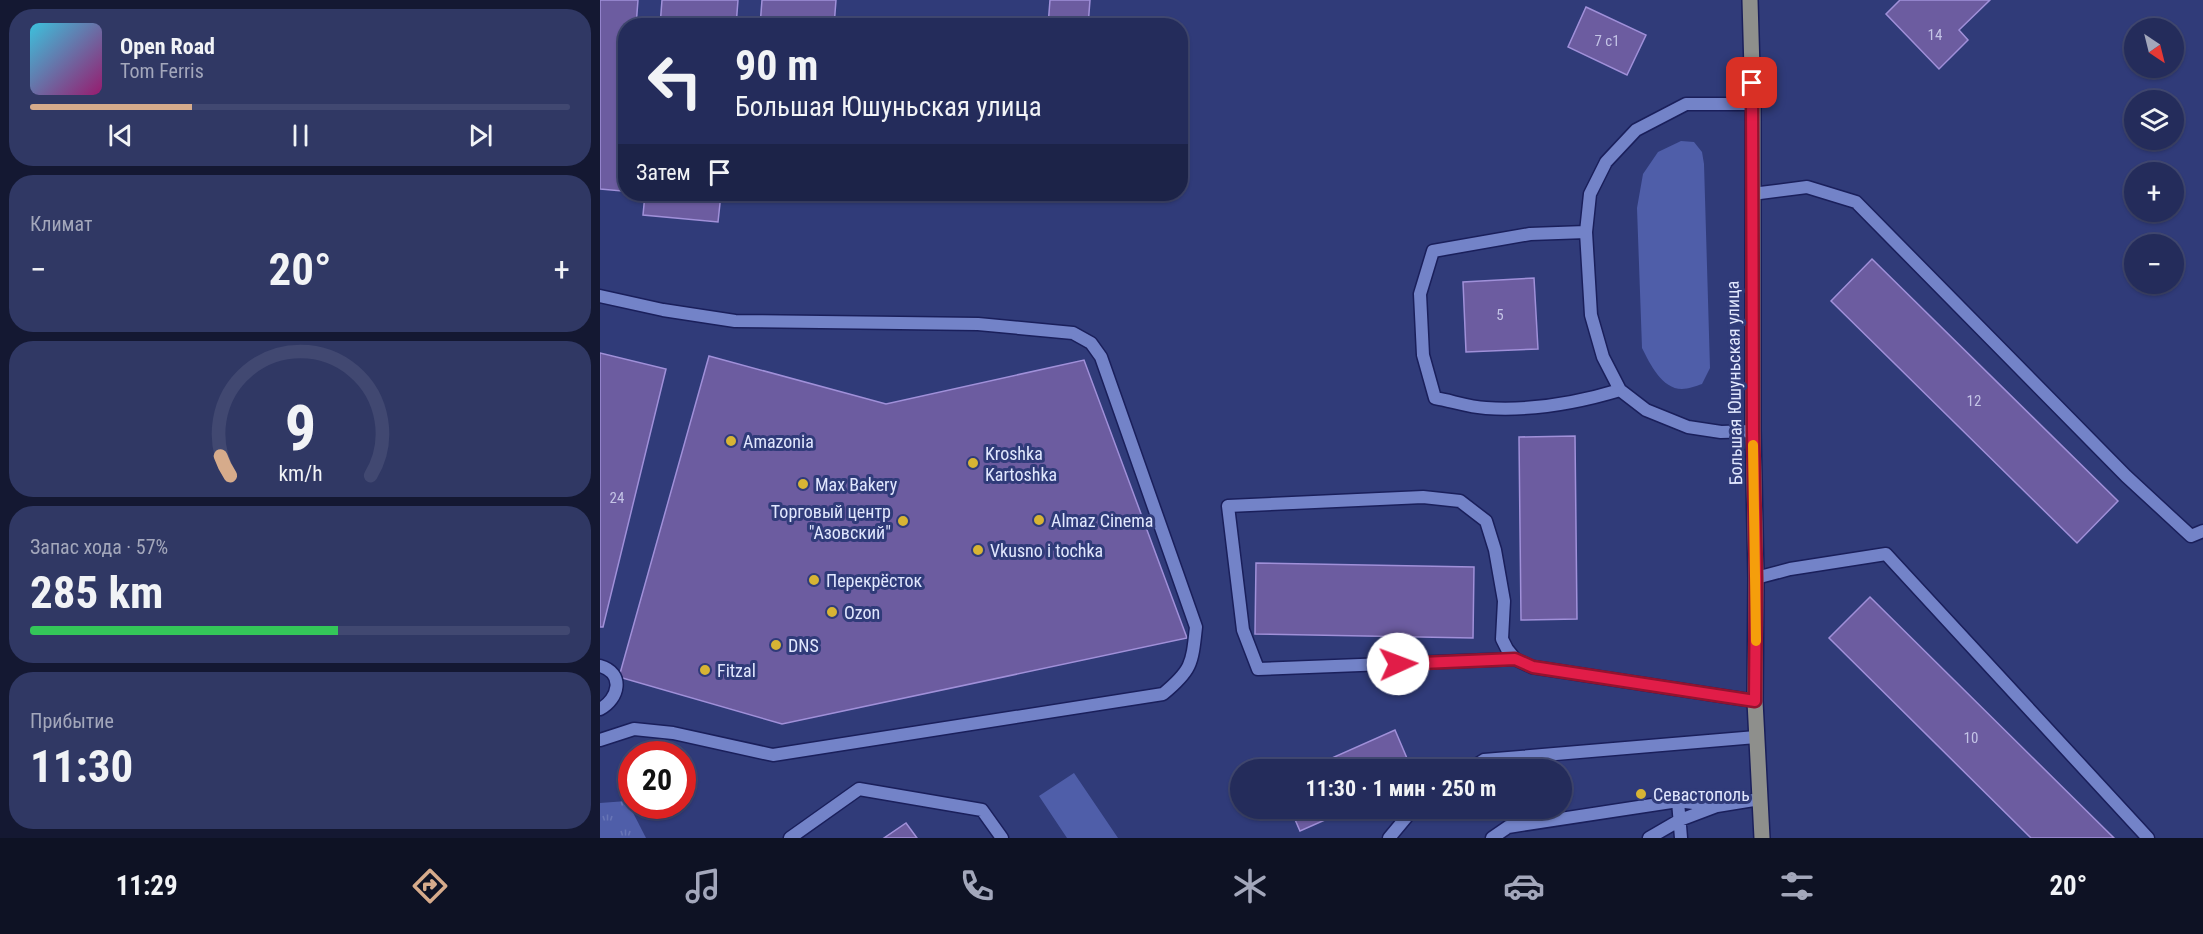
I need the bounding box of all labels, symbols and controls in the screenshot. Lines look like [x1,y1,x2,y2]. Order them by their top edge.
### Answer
north arrow [2124,18,2184,78]
map controls [2124,18,2184,294]
house number: 14 [1928,26,1942,44]
house number: 7 с1 [1594,32,1620,50]
text: Open Road [120,34,215,59]
text: 90 m [735,41,818,90]
icon: left [636,42,714,120]
pin [1726,57,1777,108]
text: Tom Ferris [120,59,204,83]
icon: arrive [1735,66,1768,99]
button: layers [2124,90,2184,150]
text: Большая Юшуньская улица [735,91,1042,123]
icon: previous [104,119,137,152]
icon: pause [284,119,317,152]
icon: next [464,119,497,152]
icon: arrive [703,156,736,189]
text: Затем [636,160,691,185]
button: + [2124,162,2184,222]
text: Климат [30,212,92,236]
button: − [2124,234,2184,294]
text: 20° [269,243,332,296]
text: − [30,250,47,289]
text: + [554,250,570,289]
street label: Большая Юшуньская улица [1722,281,1746,485]
house number: 5 [1496,306,1504,324]
text: 9 [284,392,316,465]
house number: 12 [1967,392,1981,410]
place label: Amazonia [743,431,814,452]
marker: Amazonia [724,434,738,448]
place label: Kroshka Kartoshka [985,443,1057,485]
marker: Kroshka Kartoshka [966,456,980,470]
text: km/h [278,461,322,486]
place label: Max Bakery [815,474,898,495]
marker: Max Bakery [796,477,810,491]
house number: 24 [610,489,624,507]
place label: Торговый центр "Азовский" [771,501,891,543]
place label: Almaz Cinema [1051,510,1153,531]
marker: Almaz Cinema [1032,513,1046,527]
marker: Торговый центр "Азовский" [896,514,910,528]
text: Запас хода · 57% [30,535,168,559]
place label: Vkusno i tochka [990,540,1103,561]
marker: Vkusno i tochka [971,543,985,557]
text: 285 km [30,566,163,619]
place label: Перекрёсток [826,570,923,591]
marker: Перекрёсток [807,573,821,587]
place label: Ozon [844,602,880,623]
marker: Ozon [825,605,839,619]
position arrow [1366,632,1430,696]
place label: DNS [788,635,819,656]
marker: DNS [769,638,783,652]
place label: Fitzal [717,660,756,681]
marker: Fitzal [698,663,712,677]
text: Прибытие [30,709,114,733]
house number: 10 [1964,729,1978,747]
text: 11:30 [30,740,133,793]
speed limit sign: 20 [618,741,696,819]
text: 11:30 · 1 мин · 250 m [1306,776,1496,801]
place label: Севастополь [1653,784,1750,805]
marker: Севастополь [1634,787,1648,801]
icon: directions [409,865,451,907]
icon: music [682,865,724,907]
icon: phone [956,865,998,907]
icon: climate [1229,865,1271,907]
icon: car [1503,865,1545,907]
icon: filters [1776,865,1818,907]
text: 11:29 [116,870,178,902]
text: 20° [2049,870,2087,902]

